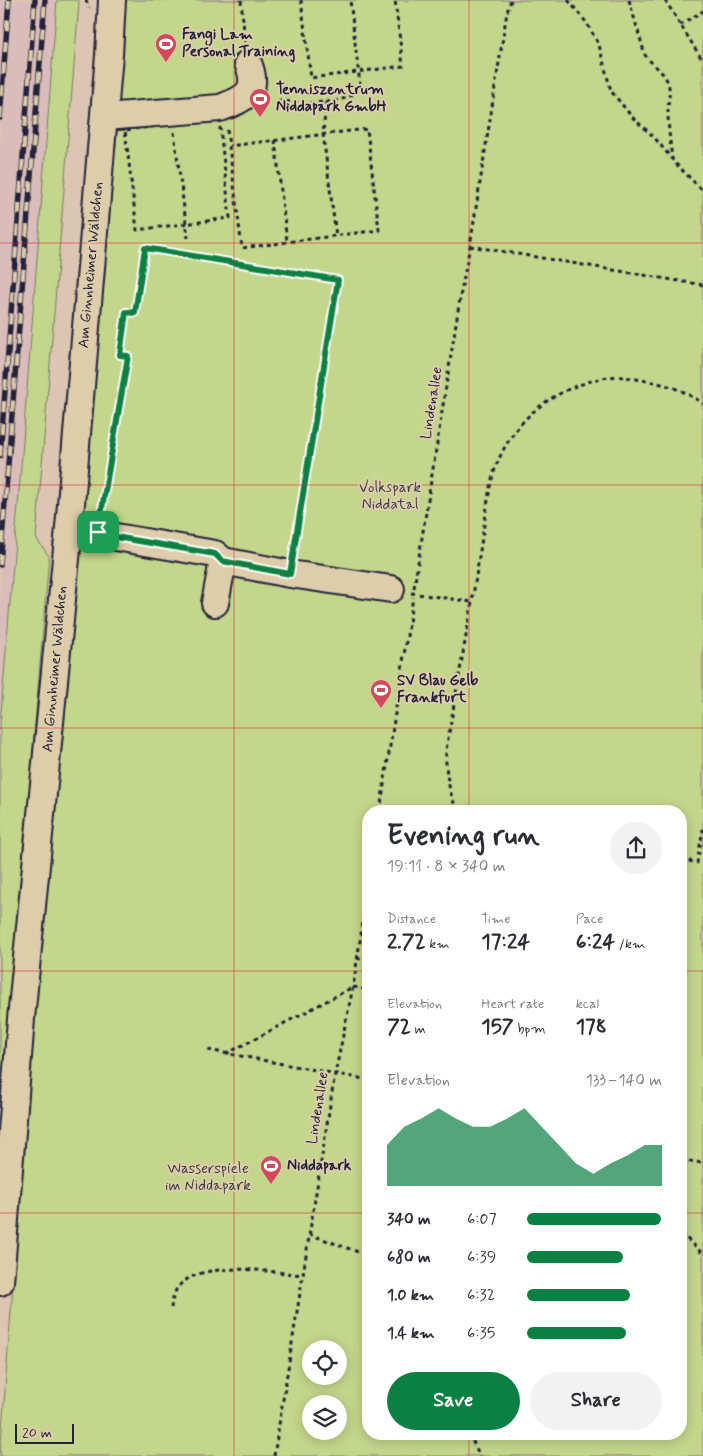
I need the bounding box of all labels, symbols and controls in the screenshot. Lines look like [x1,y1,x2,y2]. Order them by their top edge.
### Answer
place label: Fangi Lam Personal Training [182,25,296,63]
sports icon: Fangi Lam Personal Training [154,32,178,63]
place label: Tenniszentrum Niddapark GmbH [276,80,387,117]
sports icon: Tenniszentrum Niddapark GmbH [248,87,272,118]
street label: Am Ginnheimer Wäldchen [74,181,108,349]
street label: Lindenallee [416,365,448,441]
park label: Volkspark Niddatal [359,478,421,515]
pin [77,511,119,553]
icon: arrive [84,518,112,546]
street label: Am Ginnheimer Wäldchen [38,585,72,753]
place label: SV Blau Gelb Frankfurt [397,671,478,708]
sports icon: SV Blau Gelb Frankfurt [369,678,393,709]
text: Evening run [387,818,540,855]
button: share [610,822,662,874]
text: 19:11 · 8 × 340 m [387,856,505,877]
text: Distance [387,910,436,928]
text: Time [481,910,511,928]
text: Pace [576,910,604,928]
text: 2.72 [387,928,426,956]
text: 17:24 [481,928,530,956]
text: 6:24 [576,928,615,956]
text: km [426,935,450,953]
text: /km [615,935,645,953]
text: Elevation [387,995,442,1013]
text: Heart rate [481,995,544,1013]
text: kcal [576,995,599,1013]
text: 72 [387,1013,411,1041]
text: 157 [481,1013,514,1041]
text: 178 [576,1013,607,1041]
text: m [411,1020,426,1038]
text: bpm [514,1020,546,1038]
street label: Lindenallee [302,1070,334,1146]
text: Elevation [387,1070,450,1091]
text: 133–140 m [586,1070,662,1091]
sports icon: Niddapark [259,1154,283,1185]
place label: Niddapark [287,1156,352,1176]
park label: Wasserspiele im Niddapark [165,1159,251,1196]
text: 340 m [387,1209,431,1230]
text: 6:07 [467,1209,496,1230]
text: 680 m [387,1247,431,1268]
text: 6:39 [467,1247,496,1268]
text: 1.0 km [387,1285,434,1306]
text: 6:32 [467,1285,495,1306]
text: 1.4 km [387,1323,434,1344]
text: 6:35 [467,1323,495,1344]
map controls [302,1340,347,1440]
button: locate [302,1340,347,1385]
button: Save [387,1372,520,1430]
button: Share [530,1372,662,1430]
button: layers [302,1395,347,1440]
scale bar [15,1421,74,1444]
text: 20 m [22,1424,52,1442]

